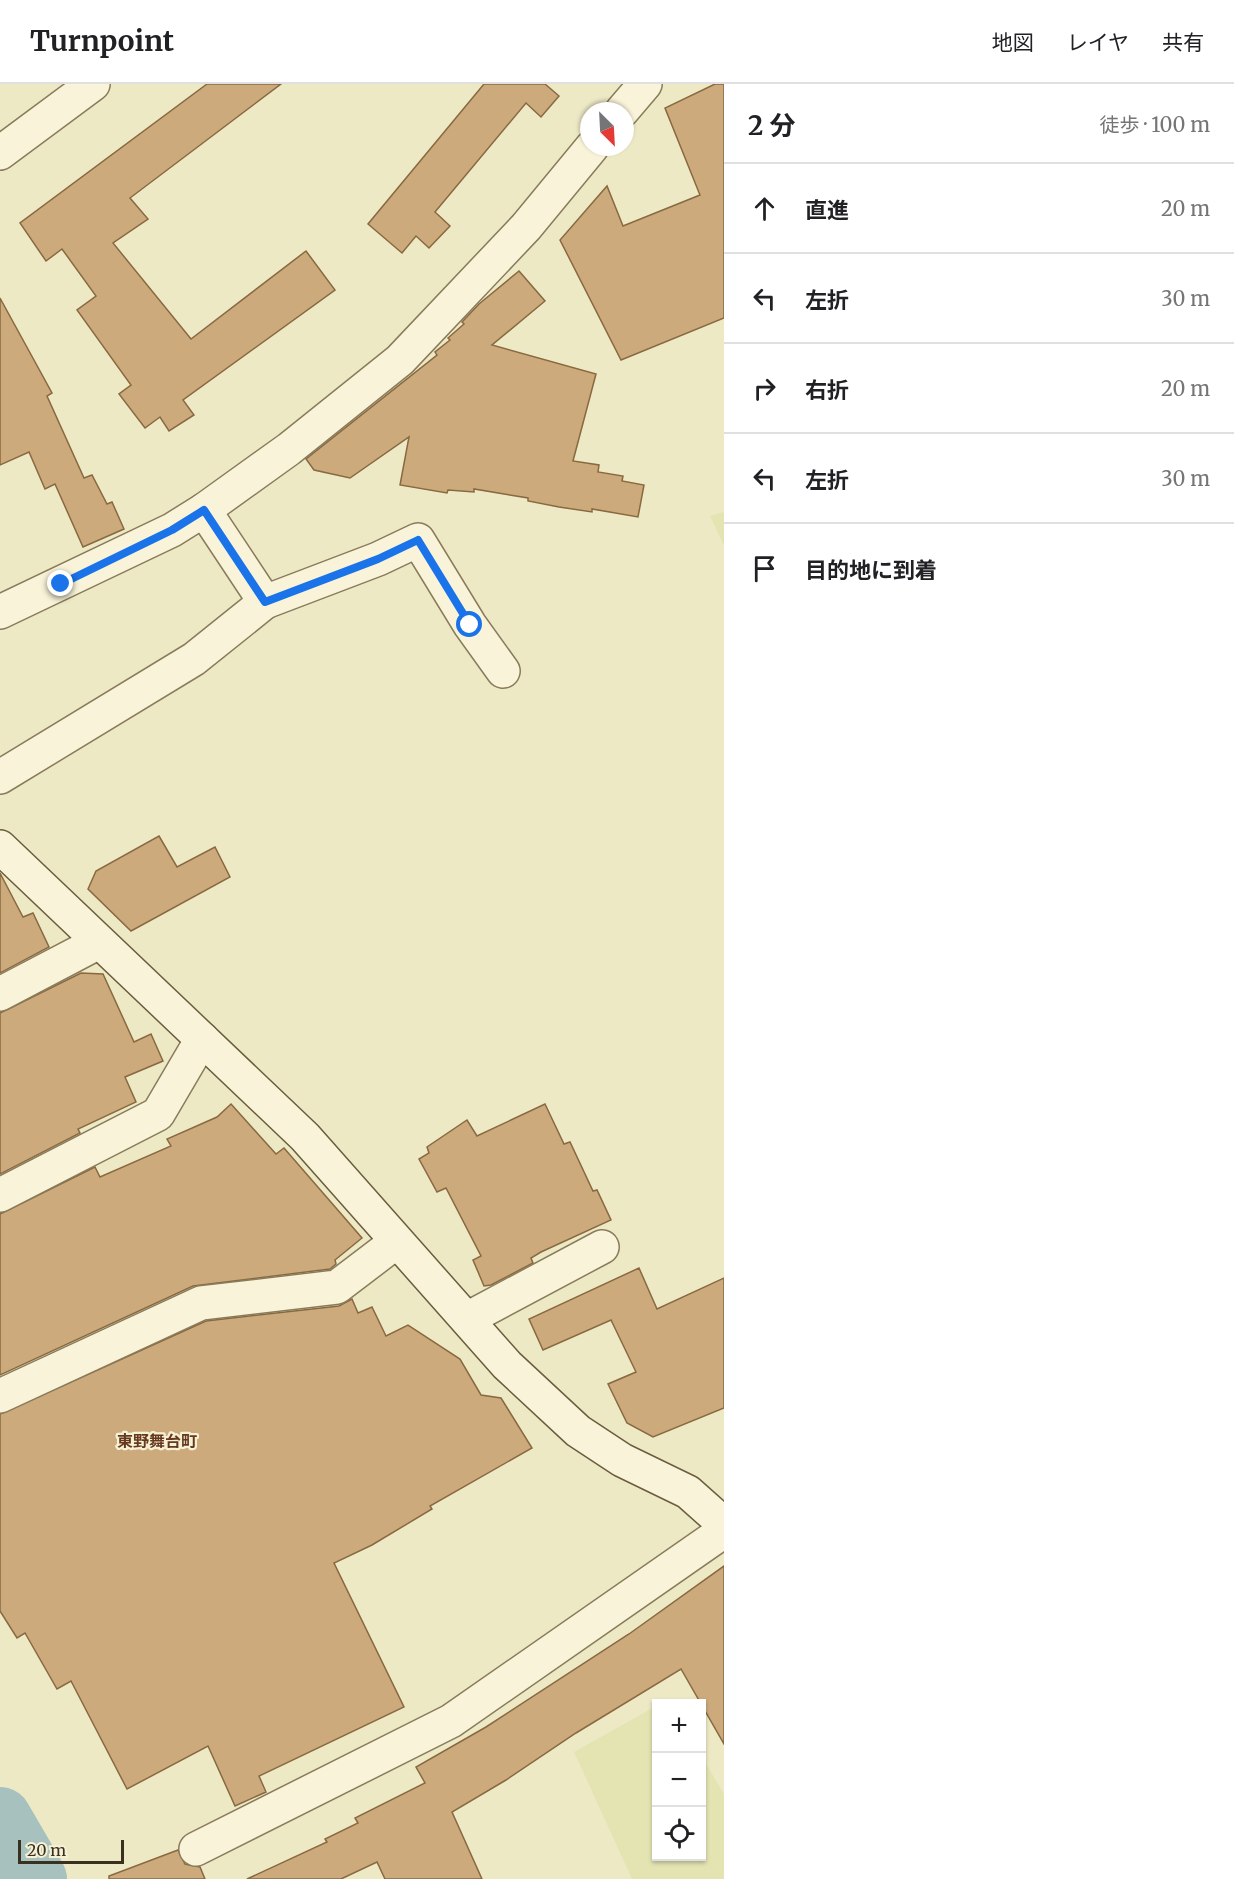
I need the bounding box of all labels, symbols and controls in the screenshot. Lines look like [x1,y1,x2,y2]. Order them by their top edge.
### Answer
text: Turnpoint [30,23,174,59]
text: 地図 [992,29,1034,56]
text: レイヤ [1067,29,1129,56]
text: 共有 [1162,29,1204,56]
north arrow [580,102,634,156]
text: 2 分 [748,109,795,142]
text: 徒歩 · 100 m [1100,112,1210,137]
icon: ahead [748,192,781,225]
text: 直進 [805,196,849,224]
text: 20 m [1161,196,1210,221]
icon: left [748,282,781,315]
text: 左折 [805,286,849,314]
text: 30 m [1161,286,1210,311]
icon: right [748,372,781,405]
text: 右折 [805,376,849,404]
text: 20 m [1161,376,1210,401]
icon: left [748,462,781,495]
text: 左折 [805,466,849,494]
text: 30 m [1161,466,1210,491]
icon: arrive [748,552,781,585]
text: 目的地に到着 [805,556,937,584]
route end [47,570,73,596]
route start [456,611,482,637]
district label: 東野舞台町 [117,1431,197,1451]
map controls [652,1699,706,1861]
button: + [652,1699,706,1753]
button: − [652,1753,706,1807]
button: locate [652,1807,706,1861]
scale bar [18,1837,124,1864]
text: 20 m [27,1840,66,1860]

